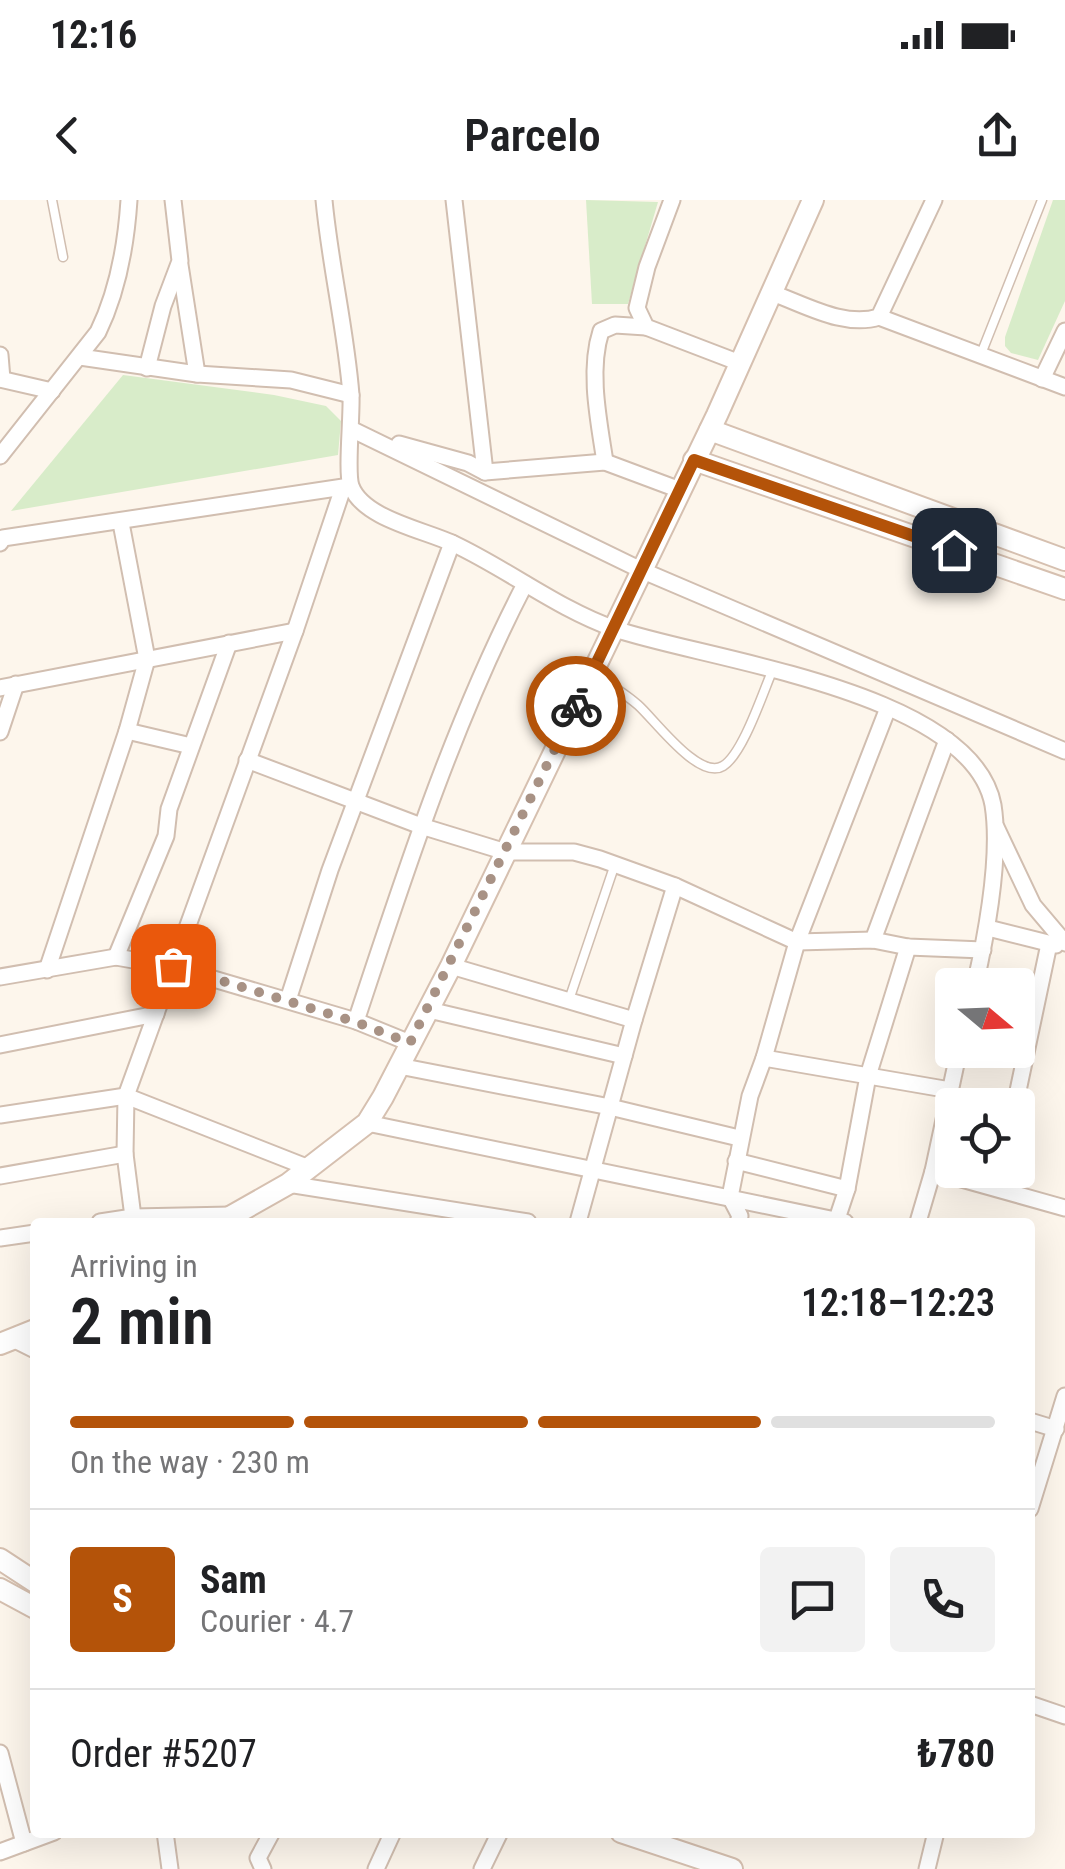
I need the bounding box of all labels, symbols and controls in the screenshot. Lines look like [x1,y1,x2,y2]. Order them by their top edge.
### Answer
text: 12:16 [50,13,137,57]
icon: back [40,108,95,163]
icon: share [970,108,1025,163]
text: Parcelo [464,109,601,162]
pin [912,508,997,593]
icon: home [927,523,982,578]
courier [526,656,626,756]
icon: bike [549,679,604,734]
pin [131,924,216,1009]
icon: bag [146,939,201,994]
north arrow [935,968,1035,1068]
map controls [935,968,1035,1188]
button: locate [935,1088,1035,1188]
text: Arriving in [70,1247,198,1285]
text: 12:18–12:23 [801,1281,995,1325]
text: 2 min [70,1284,214,1360]
text: On the way · 230 m [70,1443,310,1481]
button: chat [760,1547,865,1652]
button: phone [890,1547,995,1652]
text: Sam [200,1558,267,1602]
text: S [112,1577,133,1621]
text: Courier · 4.7 [200,1602,354,1640]
text: Order #5207 [70,1732,257,1776]
text: ₺780 [917,1732,995,1776]

